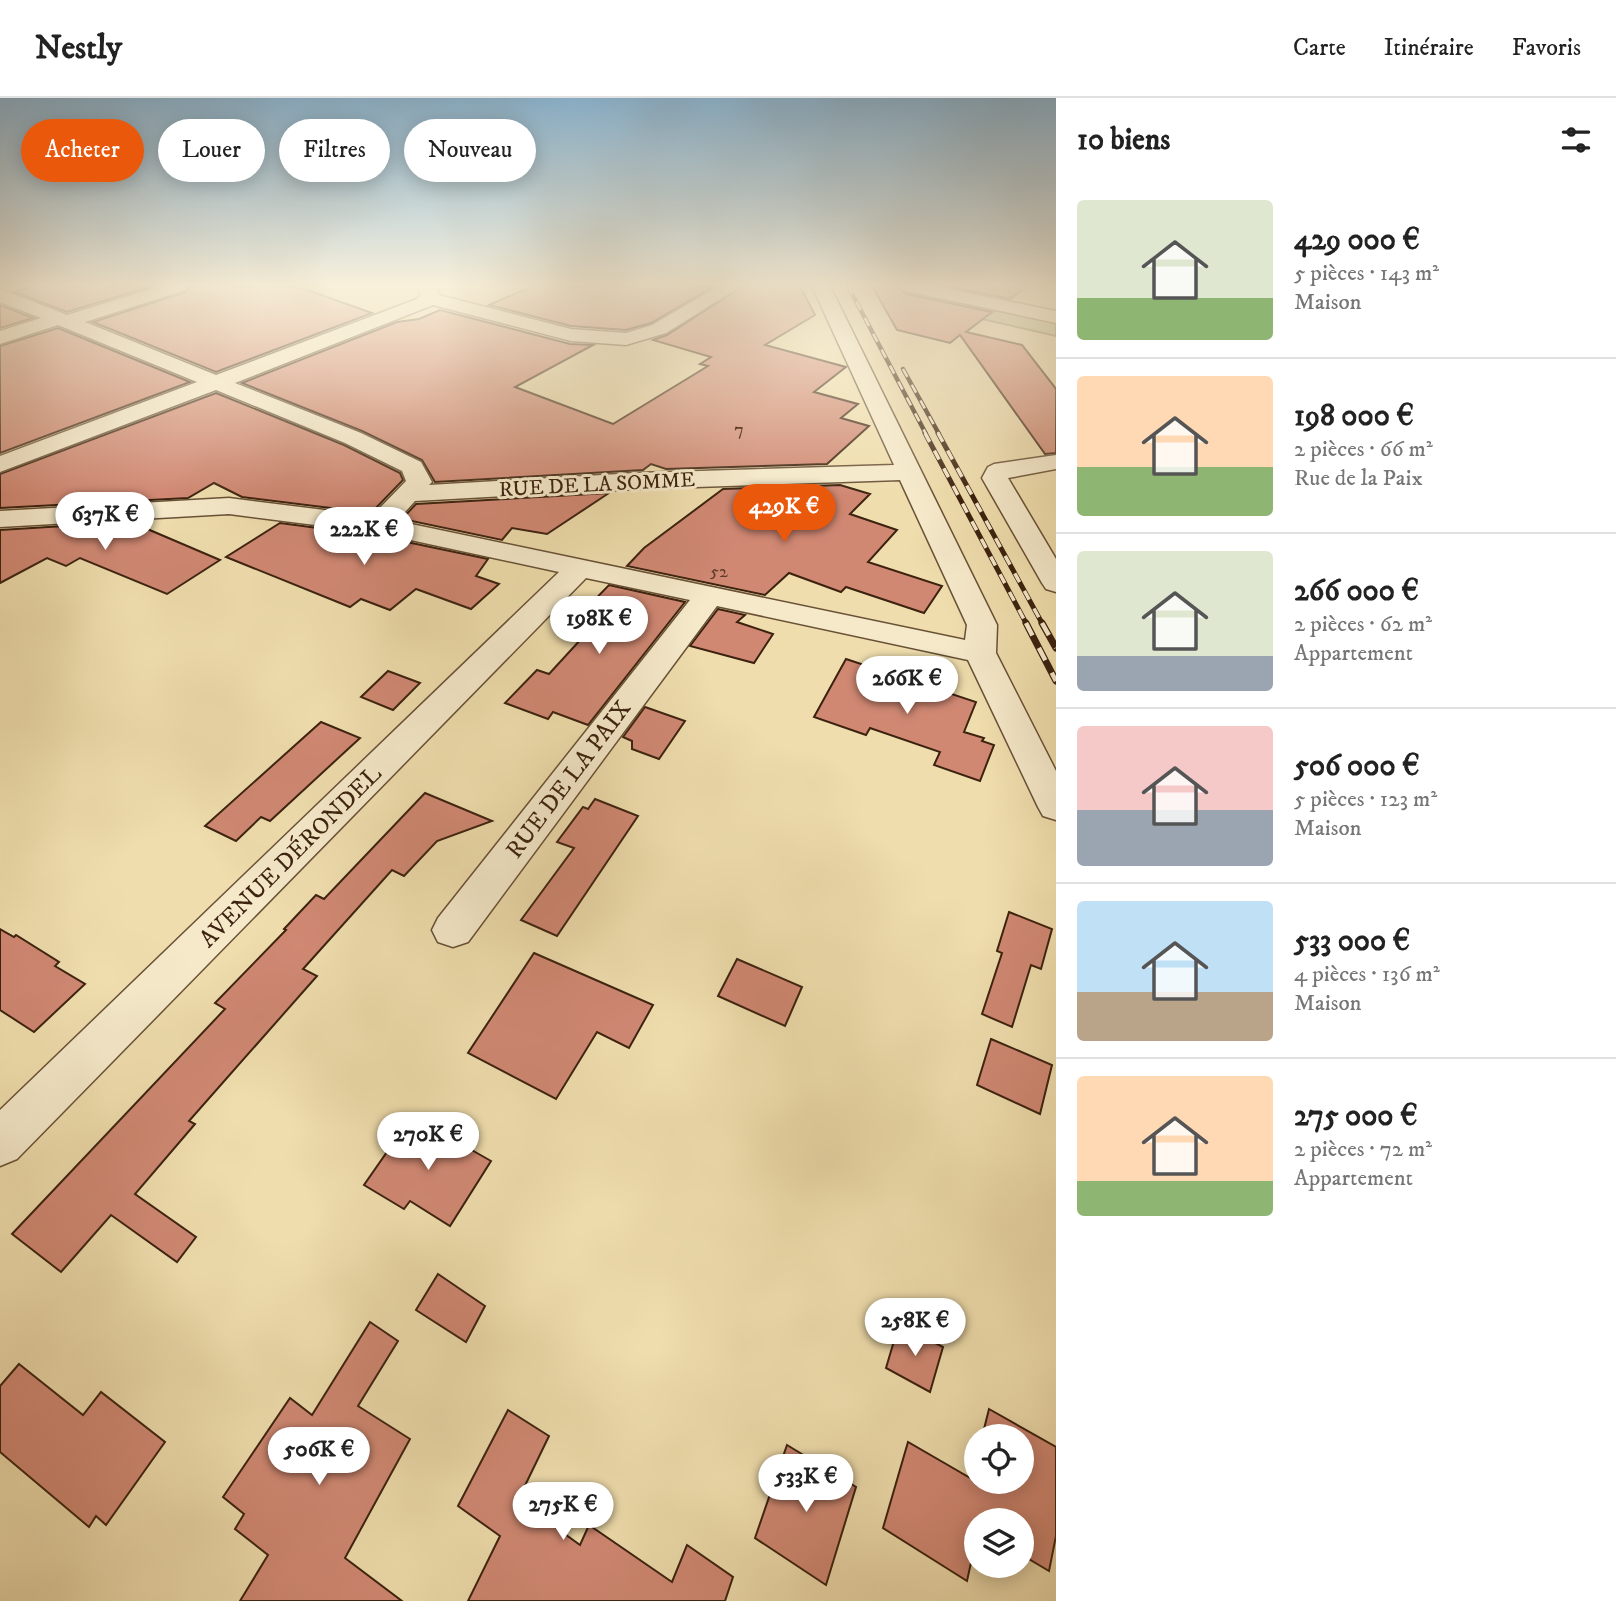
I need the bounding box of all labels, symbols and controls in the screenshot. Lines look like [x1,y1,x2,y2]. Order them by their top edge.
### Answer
text: Nestly [35,28,122,69]
text: Carte [1293,33,1346,63]
text: Itinéraire [1384,33,1474,63]
text: Favoris [1512,33,1581,63]
chip: Acheter [21,119,144,182]
chip: Louer [158,119,265,182]
chip: Filtres [279,119,390,182]
chip: Nouveau [404,119,536,182]
icon: filters [1557,121,1595,159]
text: 10 biens [1077,122,1170,159]
text: 429 000 € [1294,222,1420,259]
icon: home [1133,228,1217,312]
text: 5 pièces · 143 m² [1294,259,1439,288]
text: Maison [1294,288,1362,317]
text: 198 000 € [1294,398,1414,435]
icon: home [1133,404,1217,488]
house number: 7 [734,419,744,441]
text: 2 pièces · 66 m² [1294,435,1433,464]
text: Rue de la Paix [1294,464,1423,493]
street label: RUE DE LA SOMME [498,467,696,503]
pin: 429K € [727,484,841,544]
pin: 637K € [48,492,162,552]
text: 429K € [749,492,819,521]
text: 637K € [71,500,139,529]
pin: 222K € [307,508,421,567]
text: 222K € [330,515,398,544]
house number: 52 [710,561,728,583]
text: 266 000 € [1294,573,1419,610]
icon: home [1133,579,1217,663]
pin: 198K € [542,596,656,656]
text: 198K € [566,604,632,633]
text: 2 pièces · 62 m² [1294,610,1432,639]
text: Appartement [1294,639,1413,668]
pin: 266K € [850,656,964,716]
text: 266K € [872,664,942,693]
street label: RUE DE LA PAIX [500,695,638,864]
text: 506 000 € [1294,748,1420,785]
icon: home [1133,754,1217,838]
street label: AVENUE DÉRONDEL [193,759,388,954]
text: 5 pièces · 123 m² [1294,785,1437,814]
text: Maison [1294,814,1362,843]
text: 533 000 € [1294,923,1410,960]
icon: home [1133,929,1217,1013]
text: 4 pièces · 136 m² [1294,960,1440,989]
text: Maison [1294,989,1362,1018]
text: 275 000 € [1294,1098,1418,1135]
icon: home [1133,1104,1217,1188]
pin: 270K € [371,1112,485,1172]
text: 270K € [393,1120,463,1149]
text: 2 pièces · 72 m² [1294,1135,1432,1164]
text: Appartement [1294,1164,1413,1193]
pin: 258K € [858,1298,972,1358]
text: 258K € [881,1306,949,1335]
map controls [964,1424,1034,1578]
button: locate [964,1424,1034,1494]
pin: 506K € [262,1428,376,1487]
text: 506K € [284,1435,354,1464]
pin: 533K € [749,1454,863,1514]
text: 533K € [774,1462,838,1491]
pin: 275K € [506,1482,620,1542]
text: 275K € [529,1490,597,1519]
button: layers [964,1508,1034,1578]

